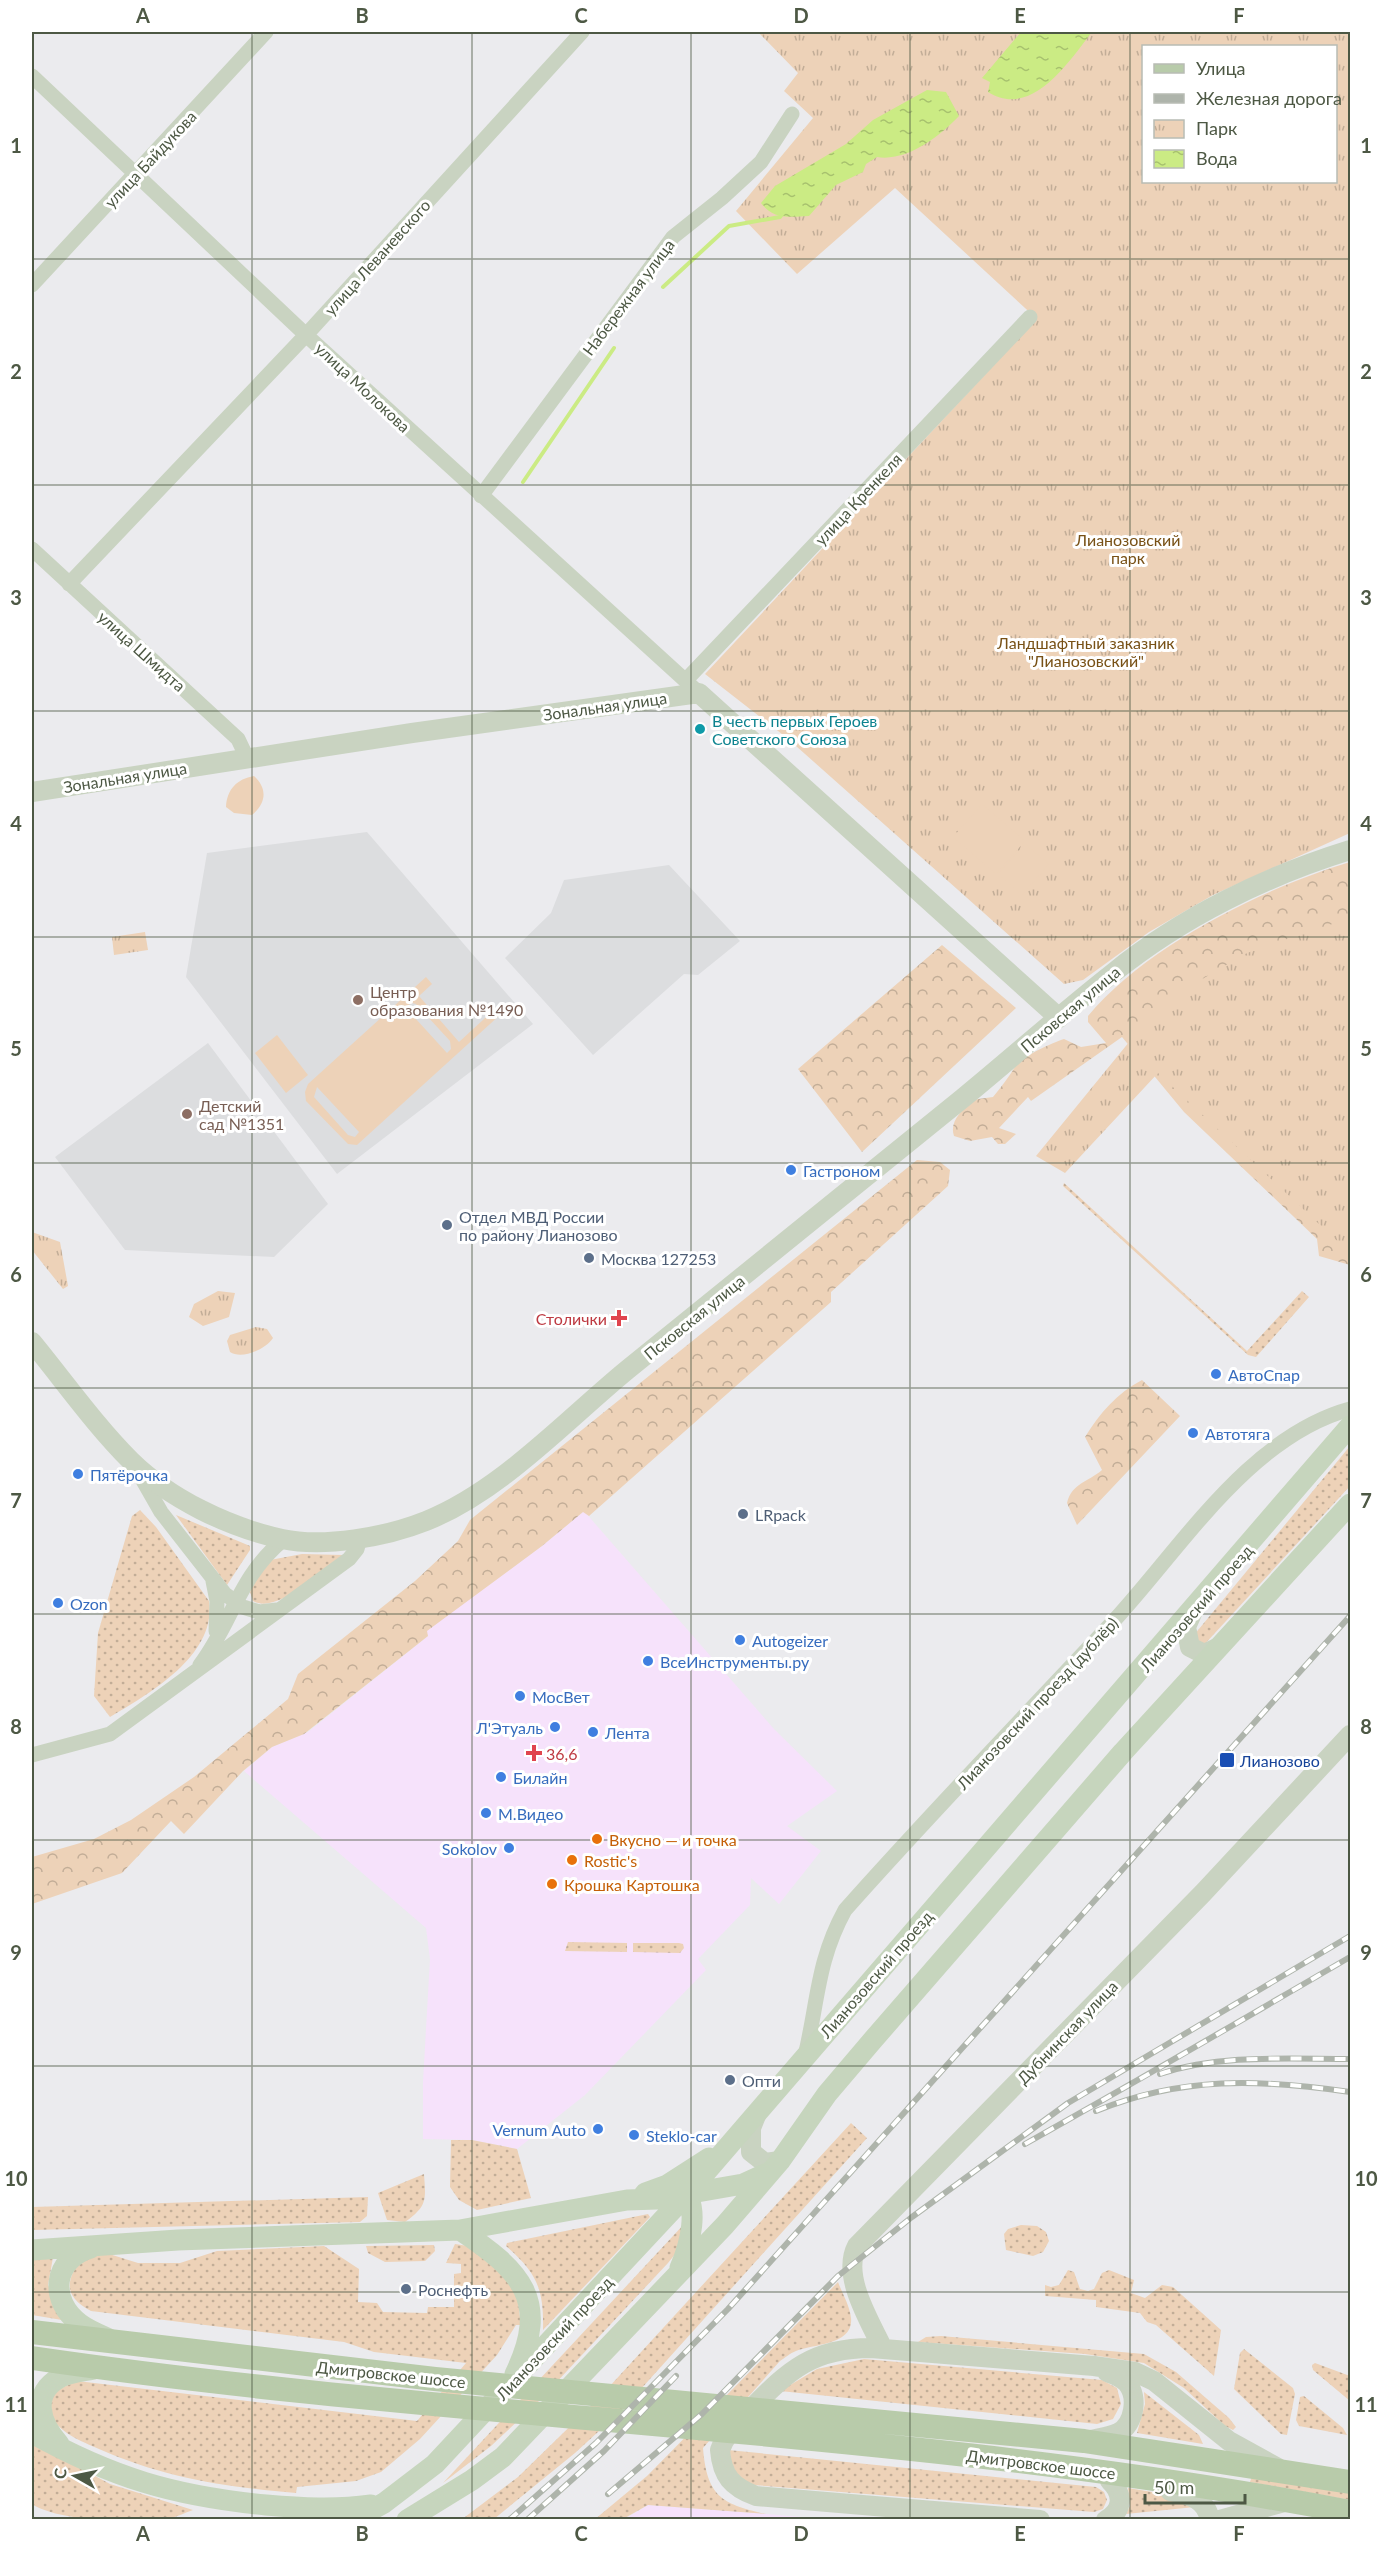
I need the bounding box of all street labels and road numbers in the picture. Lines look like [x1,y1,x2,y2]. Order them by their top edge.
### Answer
street label: улица Байдукова [100,107,200,211]
street label: улица Леваневского [320,195,434,319]
street label: Набережная улица [578,235,678,359]
street label: улица Молокова [312,338,414,436]
street label: улица Кренкеля [811,449,905,549]
street label: улица Шмидта [94,607,190,695]
street label: Зональная улица [542,688,668,724]
street label: Зональная улица [62,758,188,796]
street label: Псковская улица [1017,962,1123,1056]
street label: Псковская улица [640,1271,748,1363]
street label: Лианозовский проезд [1135,1541,1256,1676]
street label: Лианозовский проезд (дублёр) [952,1613,1122,1793]
street label: Лианозовский проезд [815,1907,936,2042]
street label: Дубнинская улица [1013,1976,1121,2088]
street label: Лианозовский проезд [491,2272,616,2404]
street label: Дмитровское шоссе [315,2357,467,2391]
street label: Дмитровское шоссе [965,2445,1117,2483]

